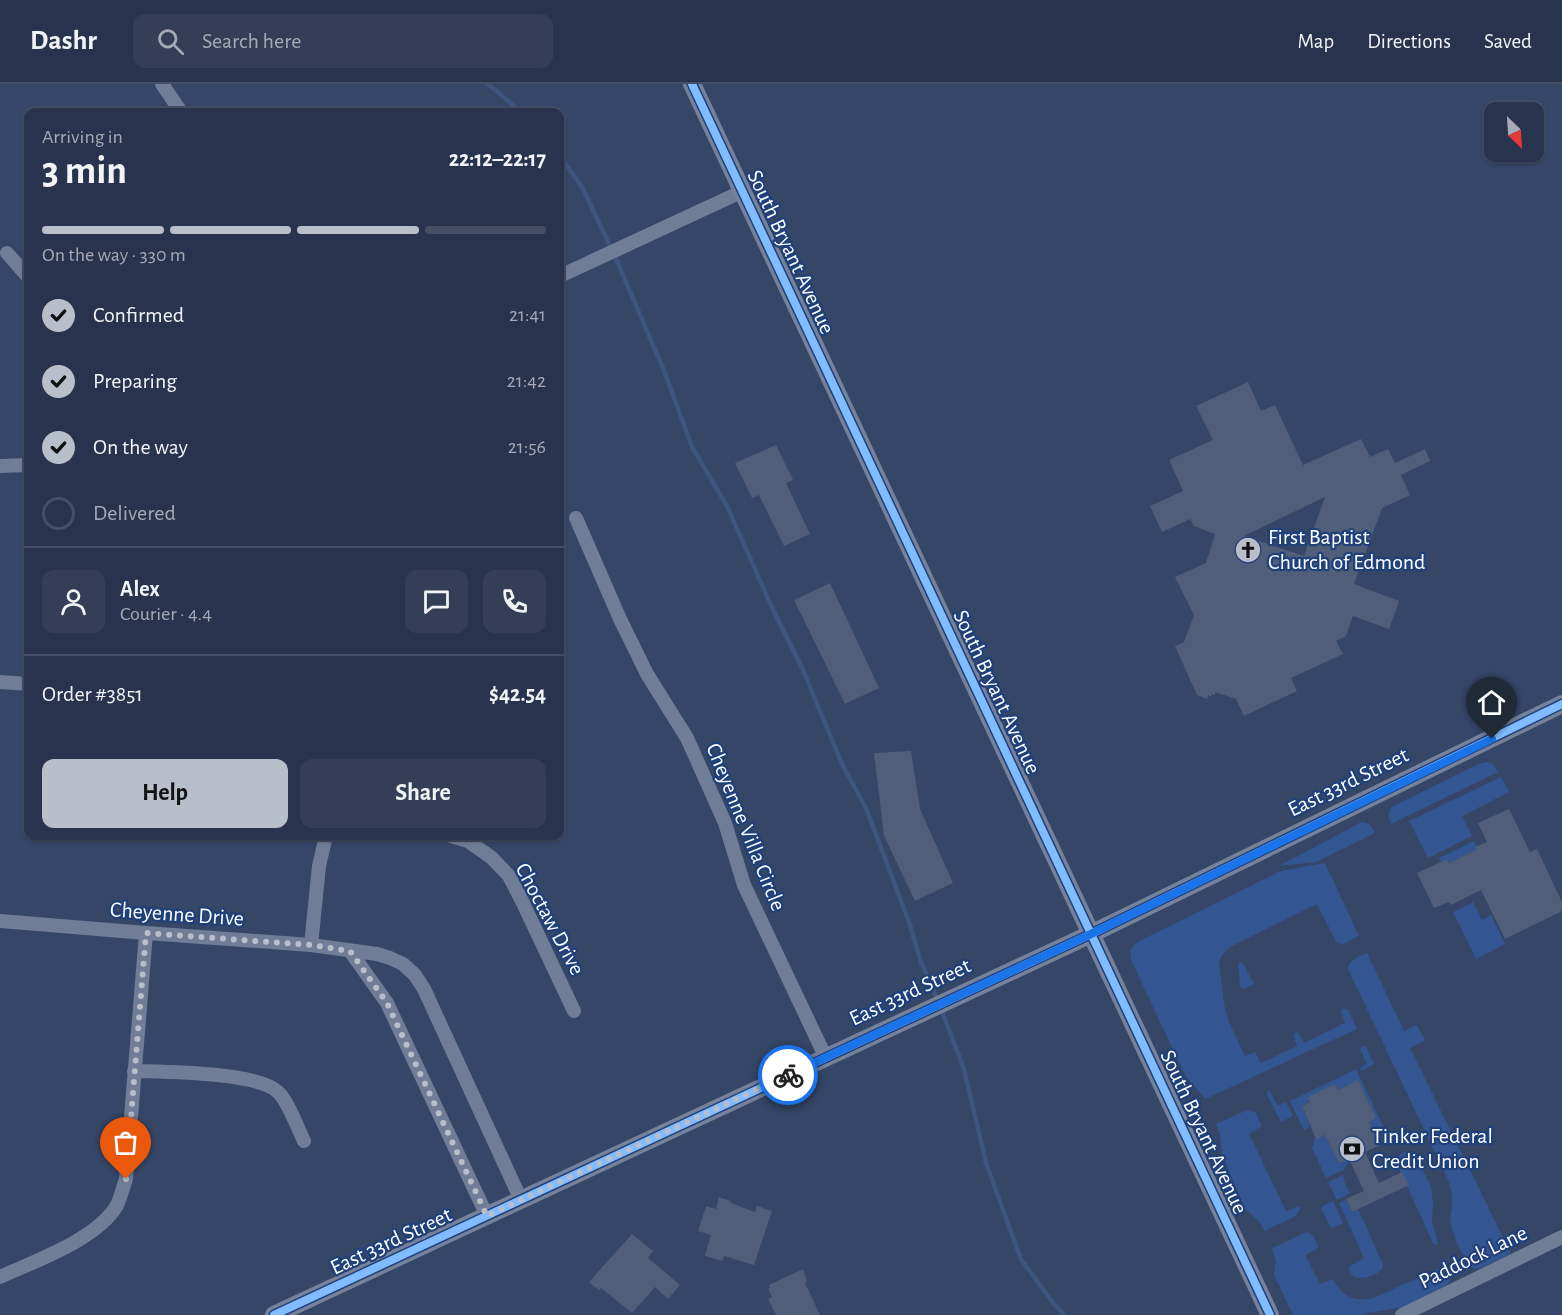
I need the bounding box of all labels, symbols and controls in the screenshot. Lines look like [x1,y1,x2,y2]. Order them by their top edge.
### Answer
search box [133,14,553,68]
icon: search [154,25,187,58]
text: Dashr [30,27,97,55]
text: Search here [202,30,301,52]
text: Map [1298,31,1334,52]
text: Directions [1367,31,1451,52]
text: Saved [1484,31,1532,52]
north arrow [1484,102,1544,162]
map controls [1484,102,1544,162]
text: Arriving in [42,127,123,147]
text: 22:12–22:17 [449,148,546,170]
text: 3 min [42,152,127,191]
street label: South Bryant Avenue [743,167,839,337]
text: On the way · 330 m [42,245,186,265]
icon: check [42,299,75,332]
text: Confirmed [93,304,184,326]
text: 21:41 [509,305,546,325]
icon: check [42,365,75,398]
text: Preparing [93,370,177,392]
text: 21:42 [507,371,546,391]
icon: check [42,431,75,464]
text: On the way [93,436,188,458]
text: 21:56 [508,437,546,457]
text: Delivered [93,502,176,524]
place label: First Baptist Church of Edmond [1268,526,1426,573]
church icon: First Baptist Church of Edmond [1233,535,1263,565]
button: person [42,570,105,633]
button: chat [405,570,468,633]
button: phone [483,570,546,633]
text: Alex [120,578,160,600]
text: Courier · 4.4 [120,604,212,624]
street label: South Bryant Avenue [949,607,1045,777]
pin [1466,677,1517,739]
text: Order #3851 [42,683,143,705]
text: $42.54 [489,683,546,705]
icon: home [1475,686,1508,719]
street label: Cheyenne Villa Circle [702,740,790,914]
street label: East 33rd Street [1284,743,1412,821]
button: Help [42,759,288,828]
button: Share [300,759,546,828]
street label: Choctaw Drive [511,859,589,979]
street label: Cheyenne Drive [109,898,245,930]
street label: East 33rd Street [846,954,974,1030]
courier [758,1045,818,1105]
street label: South Bryant Avenue [1156,1047,1252,1217]
icon: bike [772,1059,805,1092]
pin [100,1117,151,1179]
place label: Tinker Federal Credit Union [1372,1125,1493,1172]
icon: bag [109,1126,142,1159]
bank icon: Tinker Federal Credit Union [1337,1134,1367,1164]
street label: East 33rd Street [327,1203,455,1279]
street label: Paddock Lane [1415,1221,1531,1293]

